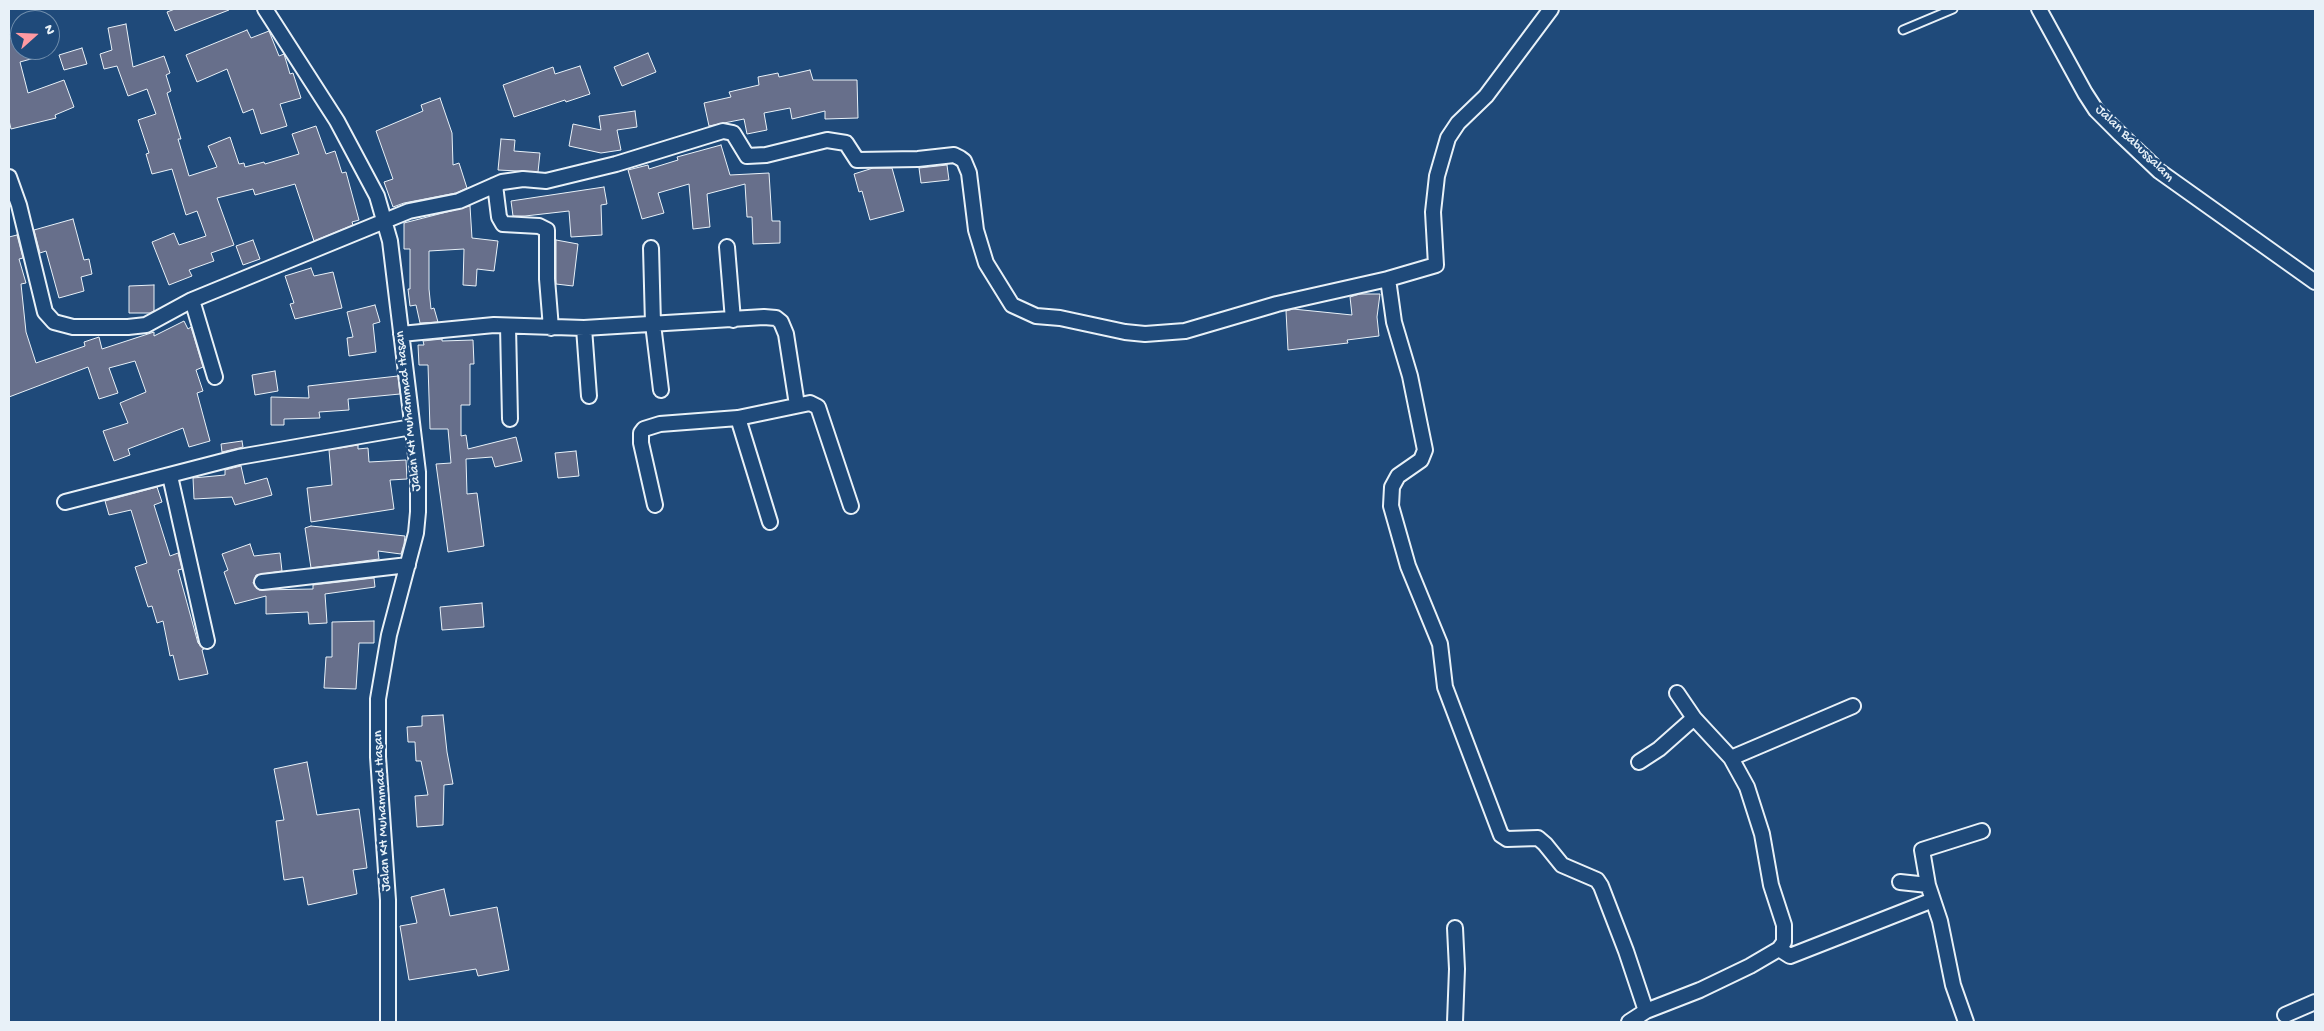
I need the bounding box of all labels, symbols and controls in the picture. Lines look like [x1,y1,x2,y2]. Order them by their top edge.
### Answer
north arrow [10,10,60,60]
text: N [39,23,58,37]
street label: Jalan Babussalam [2091,102,2177,186]
street label: Jalan KH Muhammad Hasan [392,330,426,492]
street label: Jalan KH Muhammad Hasan [370,730,396,892]

